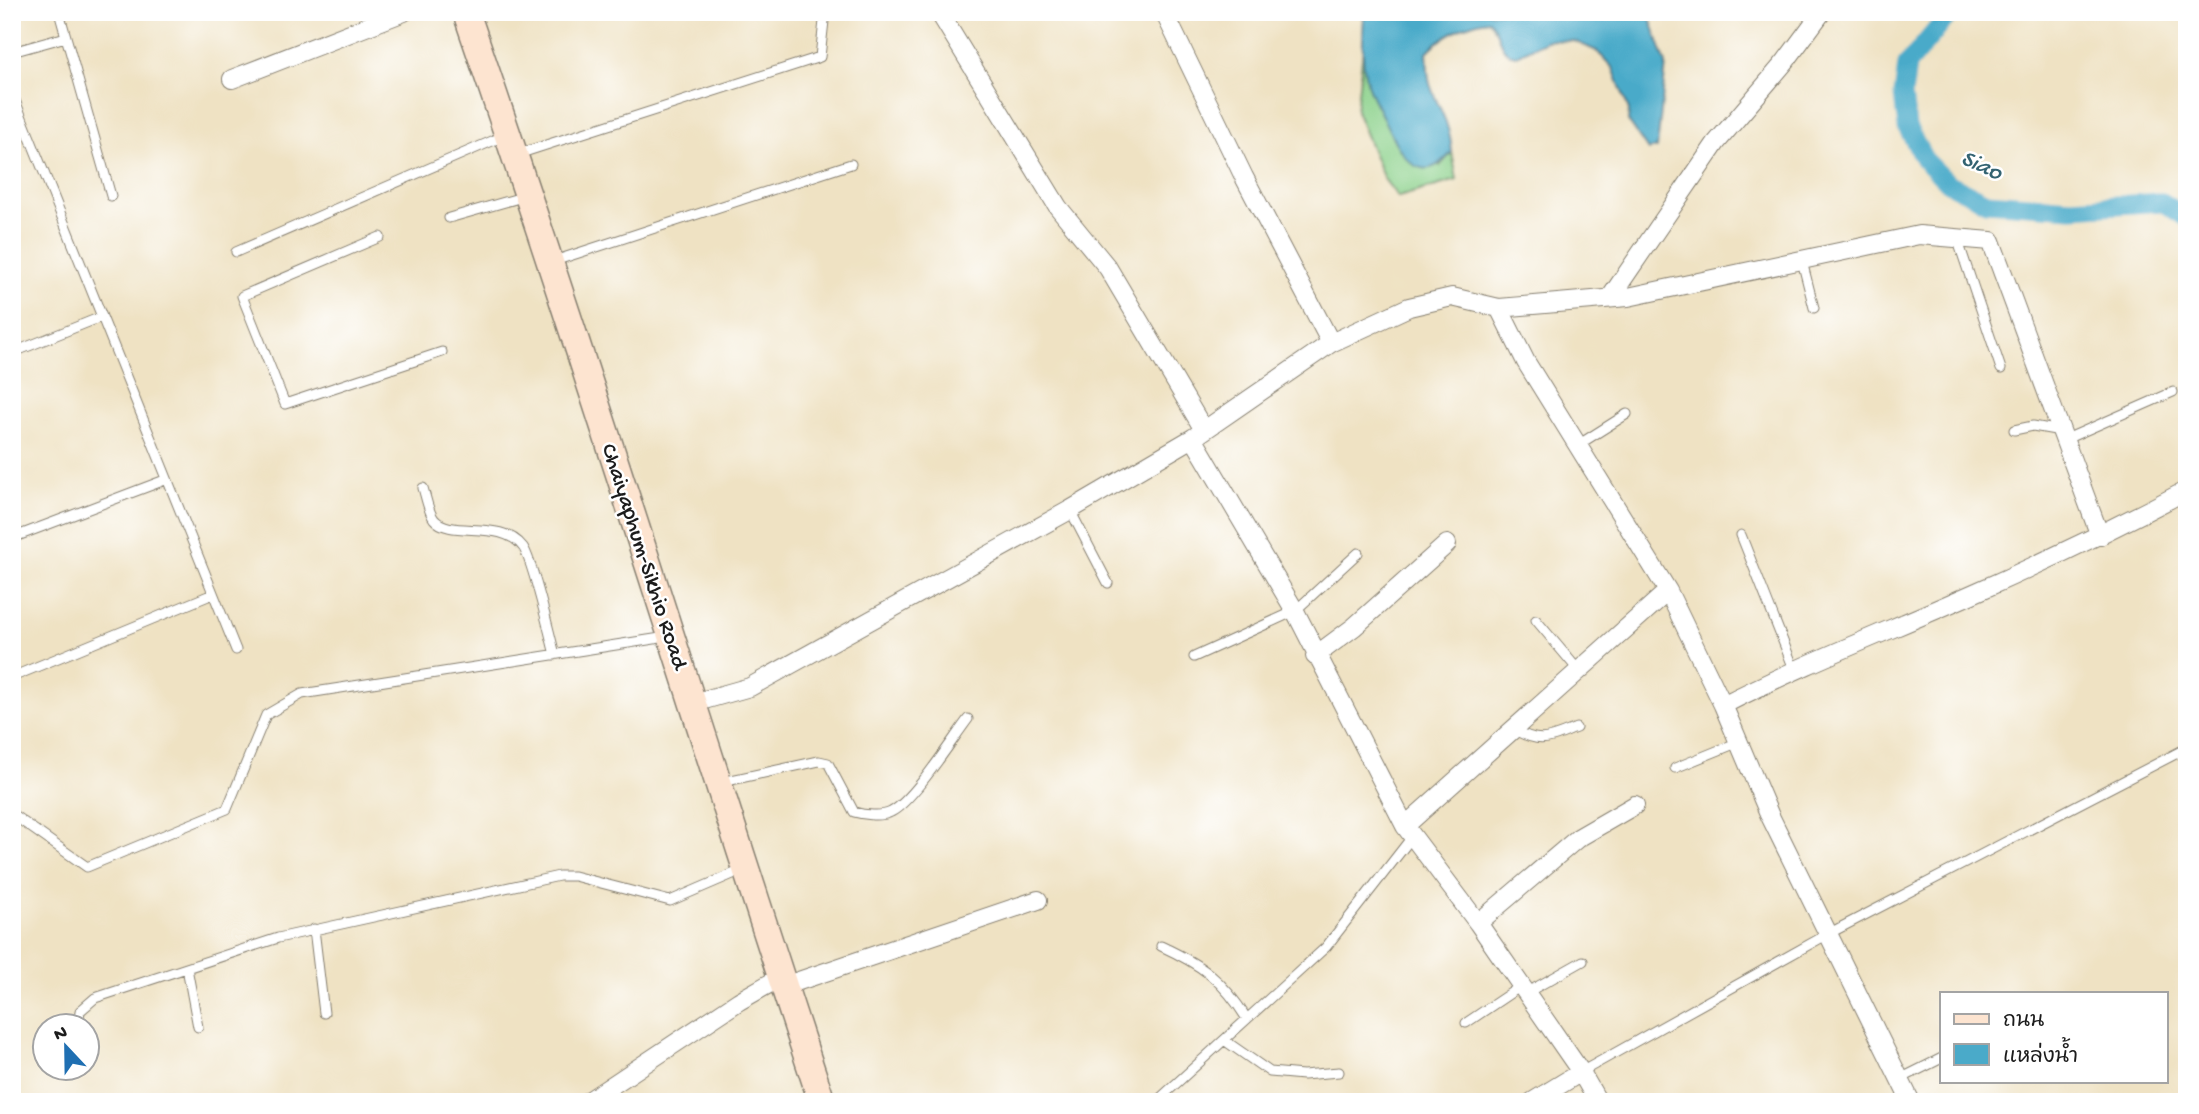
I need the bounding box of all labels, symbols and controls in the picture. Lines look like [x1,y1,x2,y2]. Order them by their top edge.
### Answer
water label: Siao [1956,145,2008,189]
street label: Chaiyaphum-Sikhio Road [594,441,693,675]
legend [1940,992,2168,1082]
text: ถนน [2003,1010,2044,1035]
north arrow [32,1012,102,1082]
text: N [51,1021,71,1047]
text: แหล่งน้ำ [2003,1036,2078,1071]

